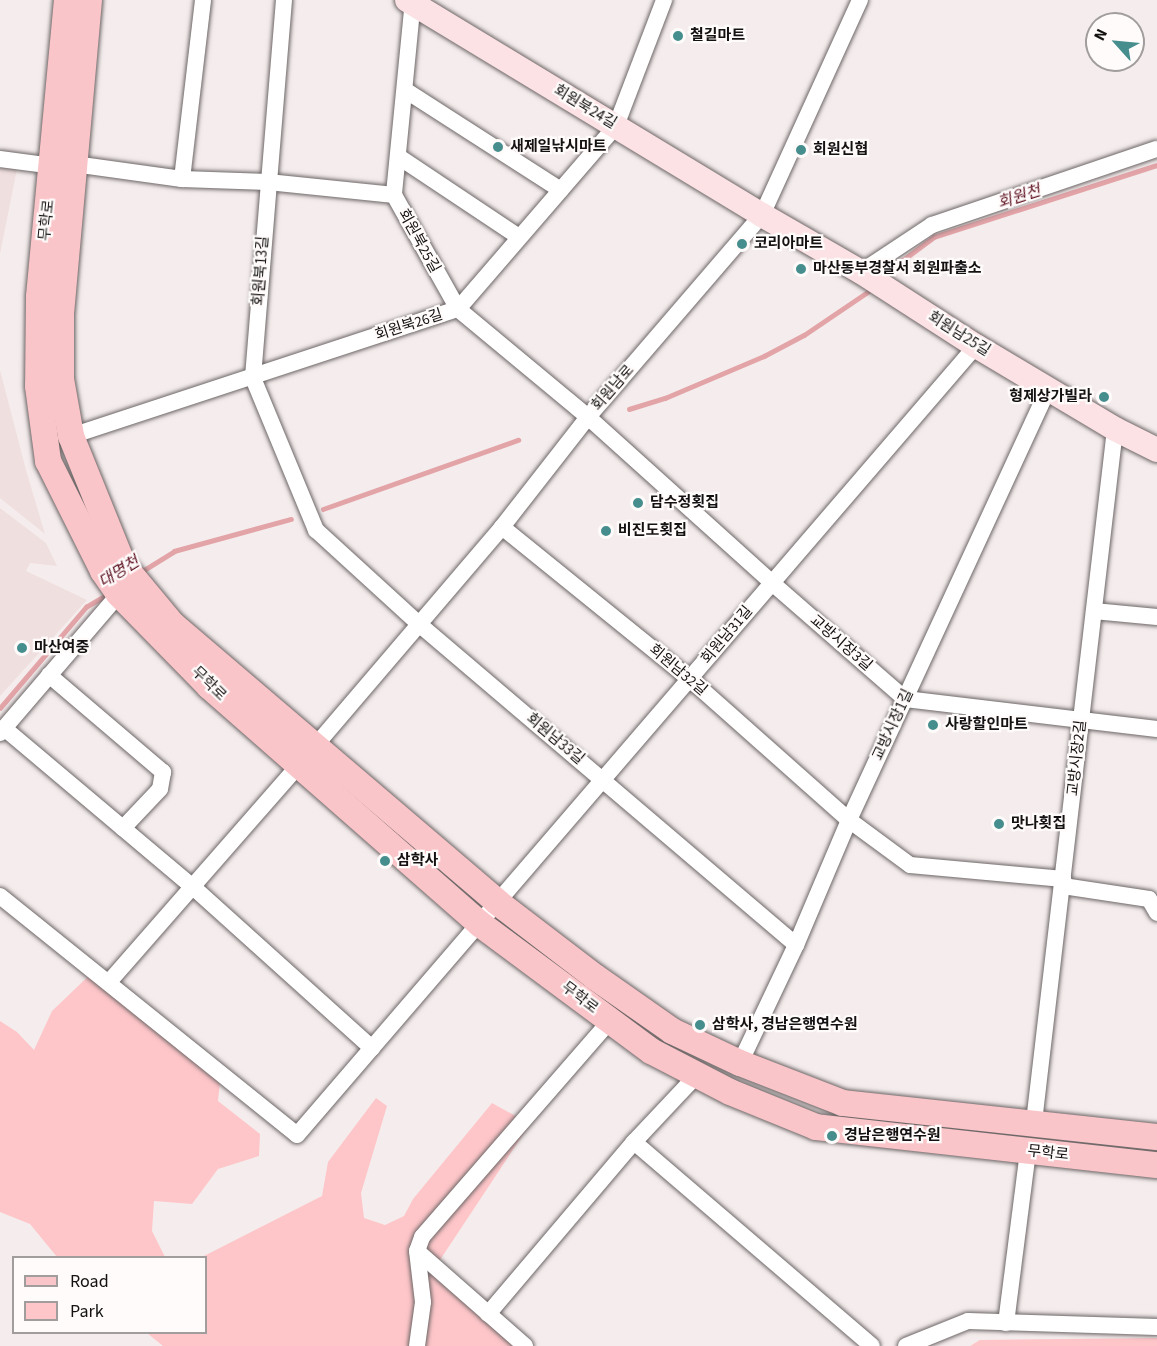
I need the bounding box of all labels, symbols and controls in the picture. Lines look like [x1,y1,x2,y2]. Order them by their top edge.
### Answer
north arrow [1085,12,1145,72]
text: N [1089,25,1113,44]
place label: 철길마트 [690,27,745,45]
marker: 철길마트 [671,29,685,43]
street label: 회원북24길 [550,81,620,133]
place label: 새제일낚시마트 [510,138,607,156]
marker: 새제일낚시마트 [491,140,505,154]
place label: 회원신협 [813,141,868,159]
marker: 회원신협 [794,143,808,157]
water label: 회원천 [995,181,1043,213]
street label: 무학로 [36,198,58,242]
street label: 회원북25길 [394,206,444,276]
street label: 회원북13길 [250,235,272,307]
place label: 코리아마트 [754,235,823,253]
marker: 코리아마트 [735,237,749,251]
place label: 마산동부경찰서 회원파출소 [813,260,982,278]
marker: 마산동부경찰서 회원파출소 [794,262,808,276]
street label: 회원북26길 [373,306,445,344]
street label: 회원남25길 [925,308,993,360]
street label: 회원남로 [588,361,638,415]
place label: 형제상가빌라 [1009,388,1092,406]
marker: 형제상가빌라 [1097,390,1111,404]
place label: 담수정횟집 [650,494,719,512]
marker: 담수정횟집 [631,496,645,510]
place label: 비진도횟집 [618,522,687,540]
marker: 비진도횟집 [599,524,613,538]
water label: 대명천 [95,552,143,592]
street label: 회원남31길 [698,602,756,668]
street label: 교방시장3길 [806,611,876,675]
place label: 마산여중 [34,639,89,657]
marker: 마산여중 [15,641,29,655]
street label: 회원남32길 [645,641,711,699]
street label: 무학로 [188,663,230,705]
street label: 교방시장1길 [869,687,917,763]
street label: 회원남33길 [522,710,588,768]
place label: 사랑할인마트 [945,716,1028,734]
marker: 사랑할인마트 [926,718,940,732]
street label: 교방시장2길 [1064,719,1090,797]
place label: 맛나횟집 [1011,815,1066,833]
marker: 맛나횟집 [992,817,1006,831]
place label: 삼학사 [397,852,438,870]
marker: 삼학사 [378,854,392,868]
street label: 무학로 [558,978,602,1018]
place label: 삼학사, 경남은행연수원 [712,1016,857,1034]
marker: 삼학사, 경남은행연수원 [693,1018,707,1032]
place label: 경남은행연수원 [844,1127,941,1145]
marker: 경남은행연수원 [825,1129,839,1143]
street label: 무학로 [1026,1142,1070,1164]
legend [12,1256,207,1334]
text: Road [70,1269,109,1294]
text: Park [70,1299,104,1324]

